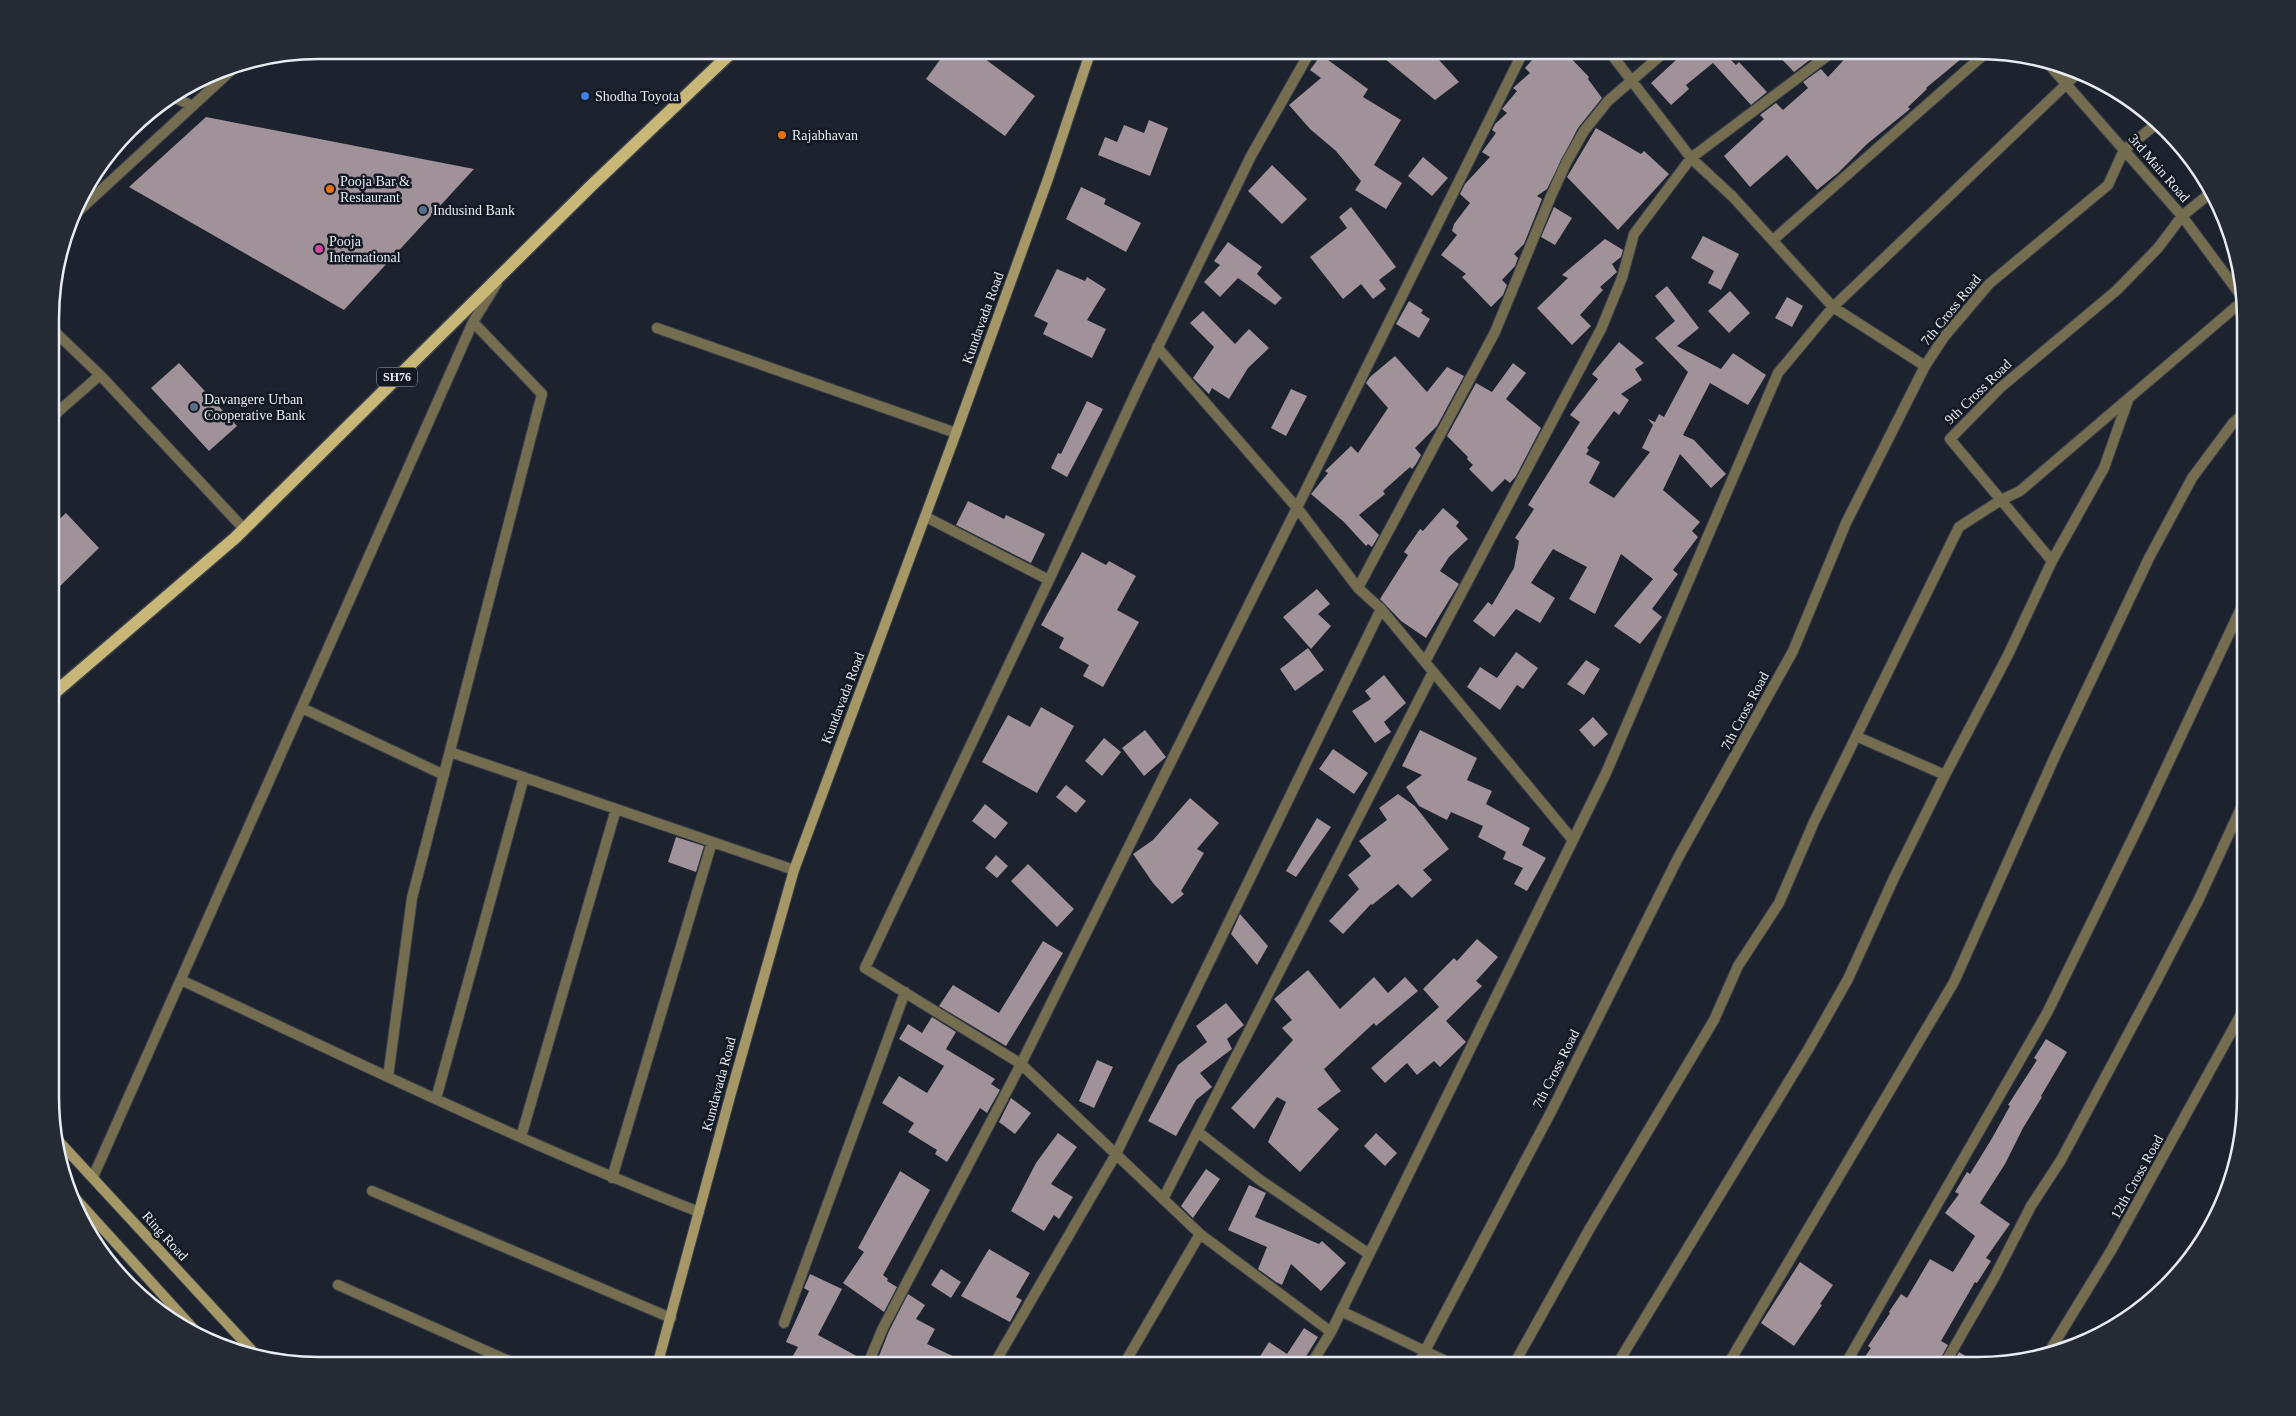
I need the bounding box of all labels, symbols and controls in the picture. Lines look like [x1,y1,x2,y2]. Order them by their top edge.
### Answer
place label: Shodha Toyota [595,89,680,104]
marker: Shodha Toyota [579,90,591,102]
place label: Rajabhavan [792,128,858,143]
marker: Rajabhavan [776,129,788,141]
street label: 3rd Main Road [2126,131,2192,205]
place label: Pooja Bar & Restaurant [340,174,410,205]
marker: Pooja Bar & Restaurant [324,183,336,195]
place label: Indusind Bank [433,203,515,218]
marker: Indusind Bank [417,204,429,216]
place label: Pooja International [329,234,401,265]
marker: Pooja International [313,243,325,255]
street label: Kundavada Road [959,270,1007,366]
street label: 7th Cross Road [1918,272,1984,348]
street label: 9th Cross Road [1942,357,2014,427]
road number: SH76 [377,368,417,387]
place label: Davangere Urban Cooperative Bank [204,392,305,423]
marker: Davangere Urban Cooperative Bank [188,401,200,413]
street label: Kundavada Road [819,650,867,746]
street label: 7th Cross Road [1718,669,1772,753]
street label: 7th Cross Road [1530,1027,1582,1111]
street label: Kundavada Road [699,1035,739,1133]
street label: 12th Cross Road [2108,1133,2166,1221]
street label: Ring Road [139,1209,191,1263]

